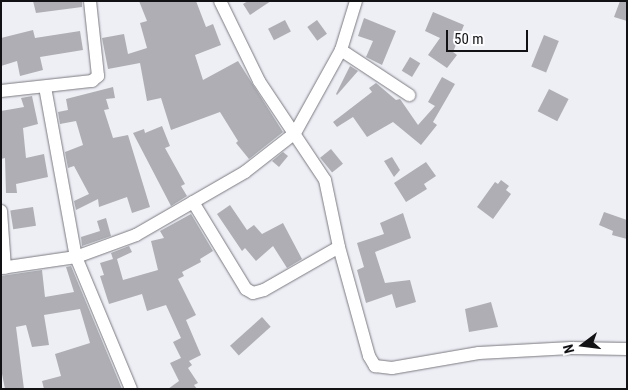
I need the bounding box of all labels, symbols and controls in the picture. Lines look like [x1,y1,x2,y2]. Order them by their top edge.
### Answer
scale bar [448,20,530,52]
text: 50 m [454,30,484,48]
north arrow [558,320,608,370]
text: N [560,343,577,355]

